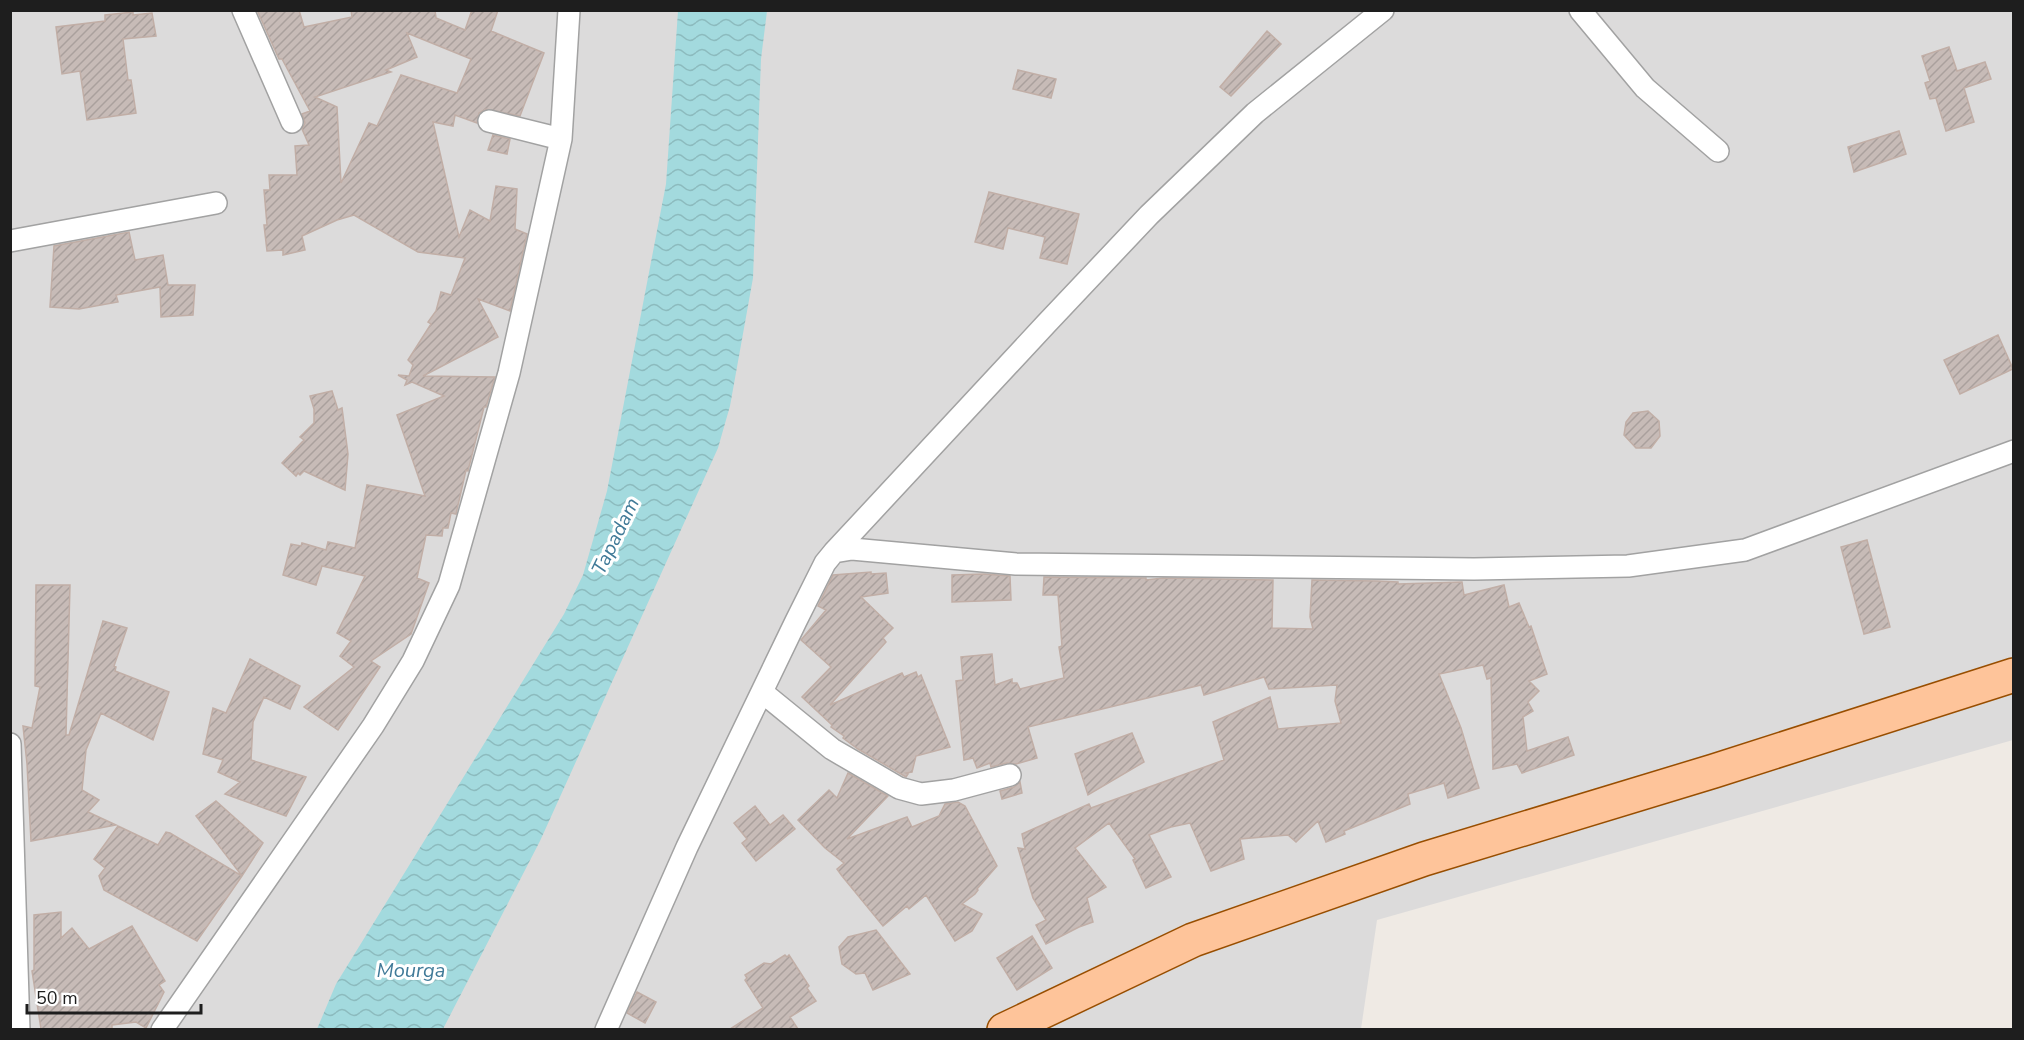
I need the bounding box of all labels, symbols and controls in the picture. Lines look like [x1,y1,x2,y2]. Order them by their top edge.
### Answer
water label: Tapadam [585,493,646,579]
water label: Mourga [377,957,445,984]
scale bar [27,977,201,1015]
text: 50 m [36,986,78,1010]

